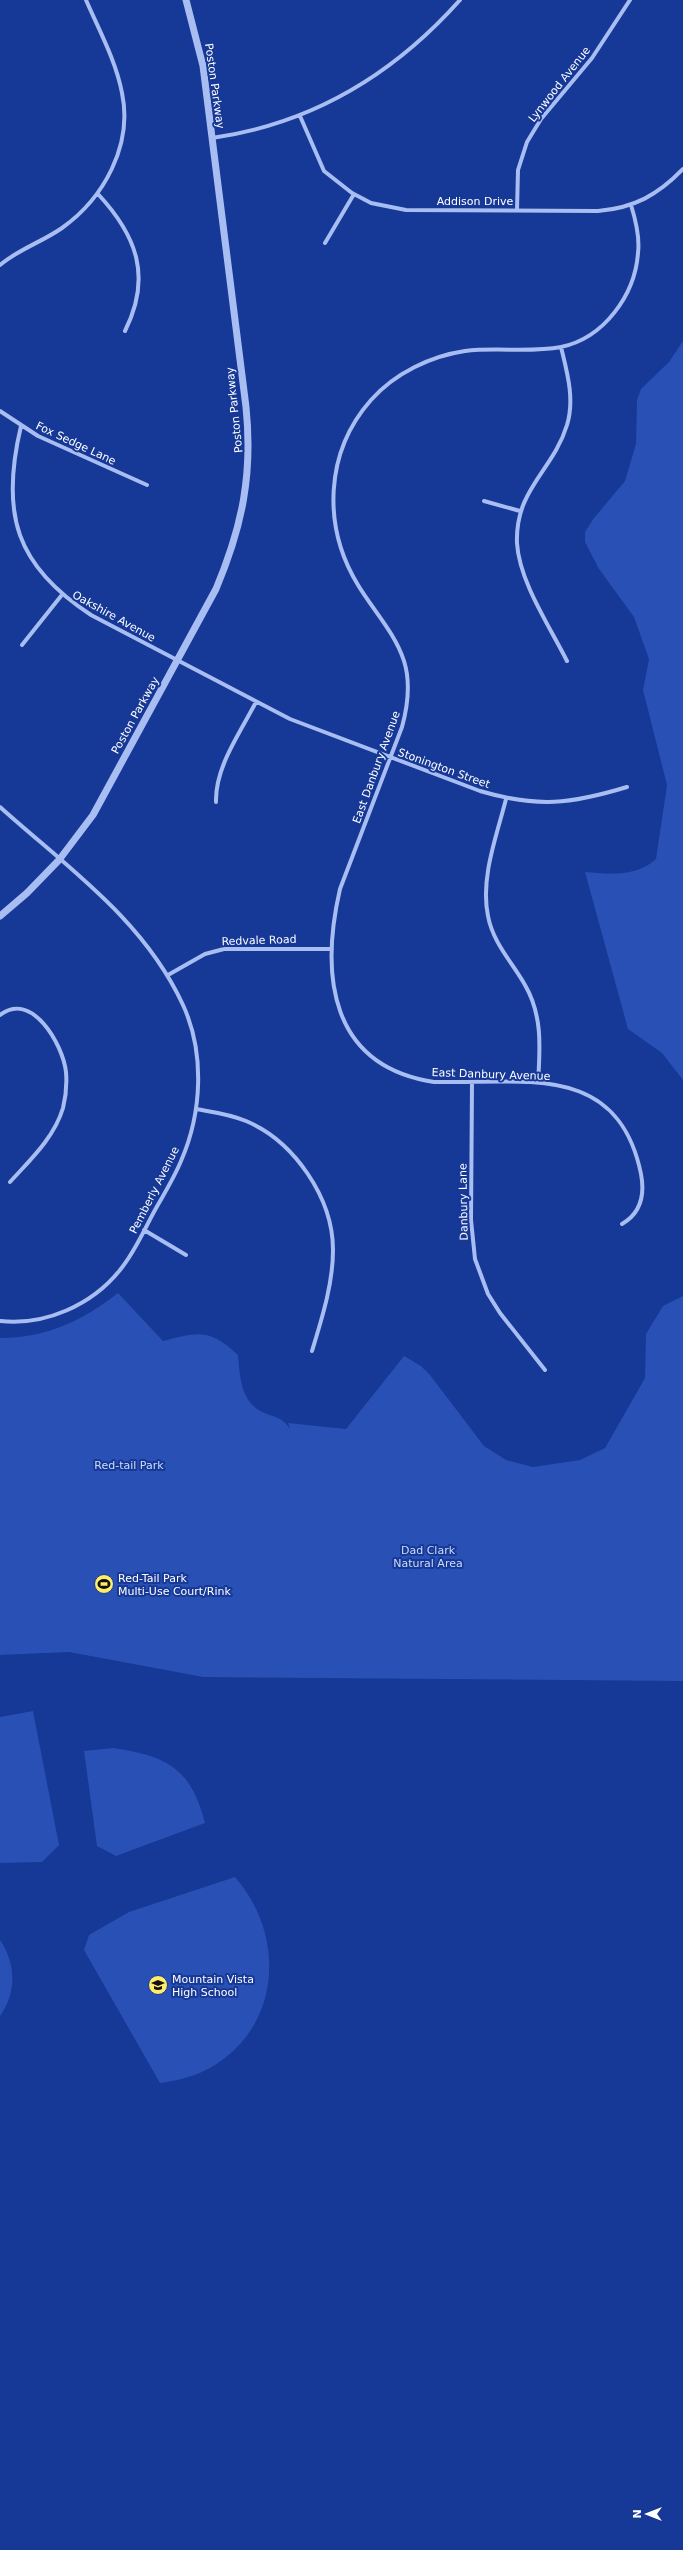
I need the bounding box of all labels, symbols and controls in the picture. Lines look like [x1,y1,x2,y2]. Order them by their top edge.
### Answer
street label: Poston Parkway [202,42,227,130]
street label: Lynwood Avenue [526,44,593,125]
street label: Addison Drive [437,195,514,208]
street label: Poston Parkway [223,366,245,454]
street label: Fox Sedge Lane [34,419,118,468]
street label: Oakshire Avenue [70,588,158,645]
street label: Poston Parkway [109,674,162,756]
street label: East Danbury Avenue [350,709,403,825]
street label: Stonington Street [396,746,492,791]
street label: Redvale Road [221,933,297,948]
street label: East Danbury Avenue [431,1066,551,1083]
street label: Pemberly Avenue [127,1144,182,1236]
street label: Danbury Lane [456,1163,471,1241]
park label: Red-tail Park [94,1459,164,1472]
park label: Dad Clark Natural Area [393,1544,463,1570]
place label: Red-Tail Park Multi-Use Court/Rink [118,1572,231,1598]
sports icon: Red-Tail Park Multi-Use Court/Rink [93,1573,115,1595]
place label: Mountain Vista High School [172,1973,254,1999]
school or university icon: Mountain Vista High School [147,1974,169,1996]
north arrow [627,2494,667,2534]
text: N [631,2509,644,2519]

